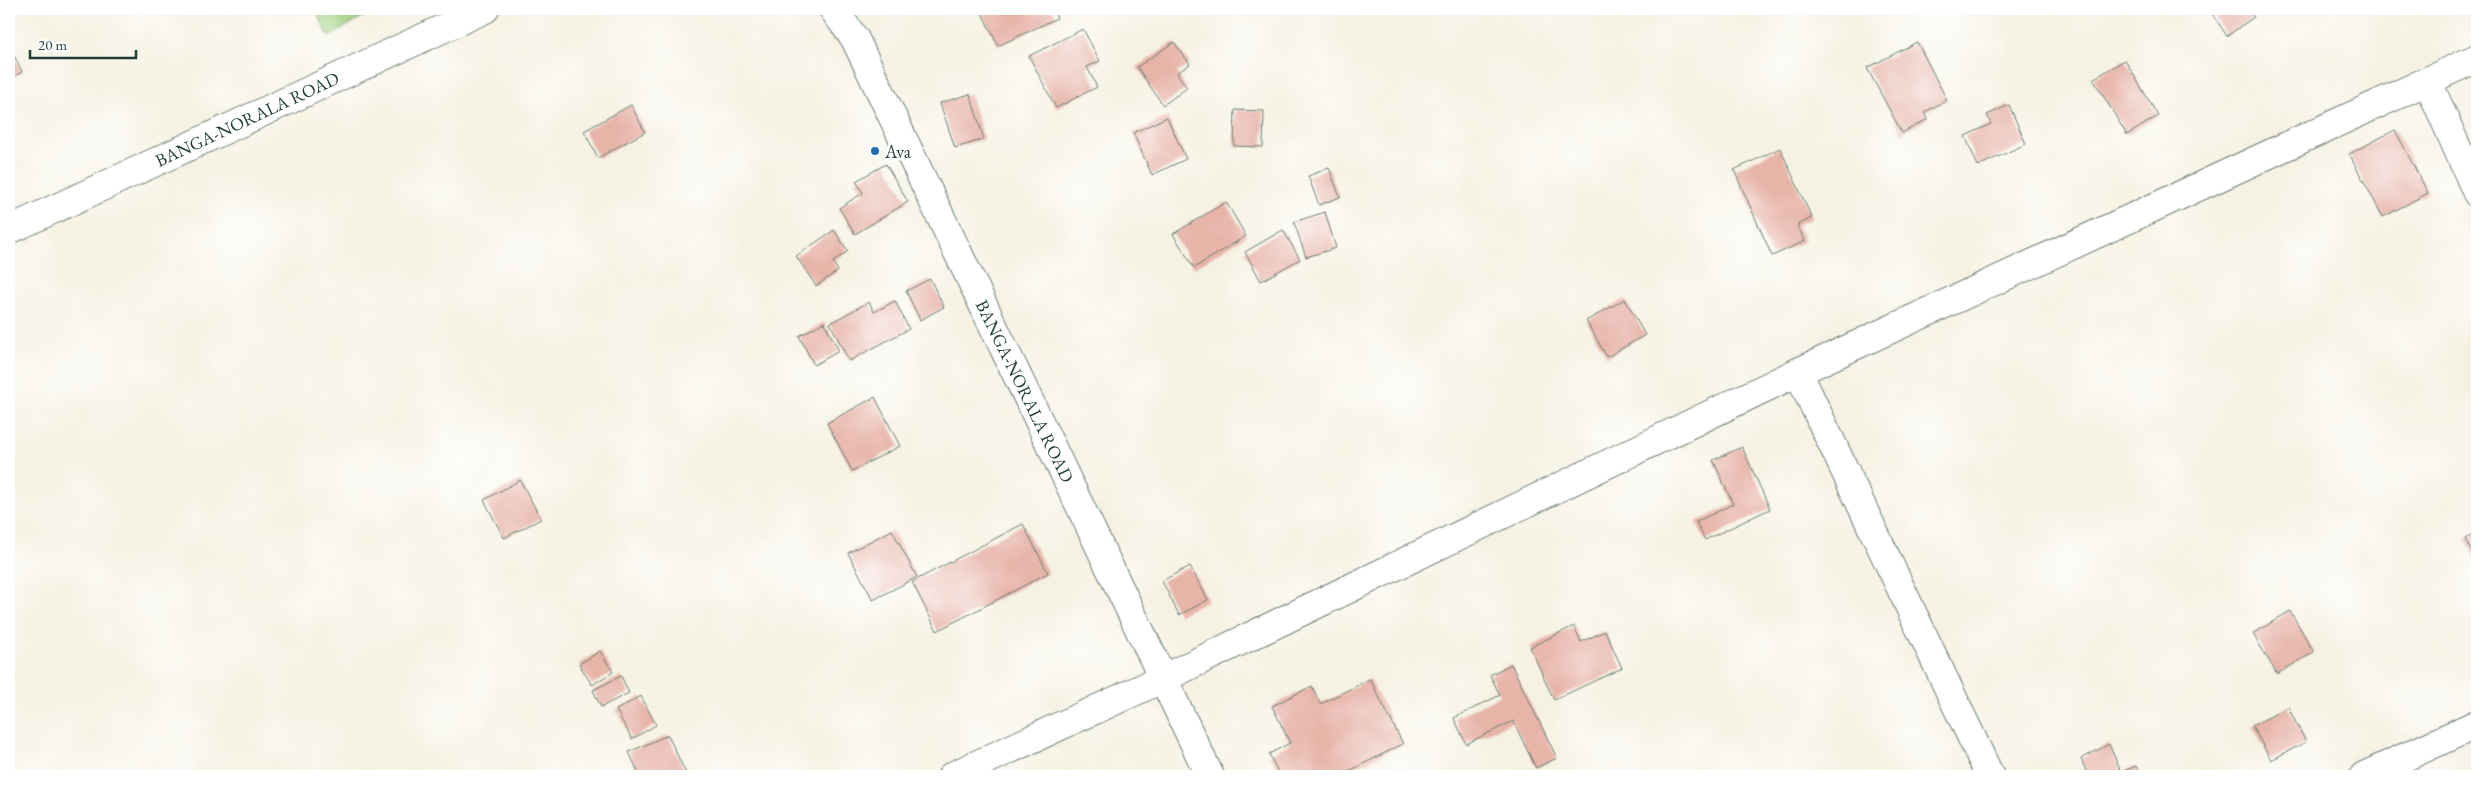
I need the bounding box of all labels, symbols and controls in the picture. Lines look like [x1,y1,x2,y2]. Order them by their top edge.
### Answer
scale bar [30,28,136,60]
text: 20 m [38,35,67,54]
street label: BANGA-NORALA ROAD [151,66,343,172]
place label: Ava [884,140,912,163]
marker: Ava [869,145,881,157]
street label: BANGA-NORALA ROAD [971,296,1079,486]

